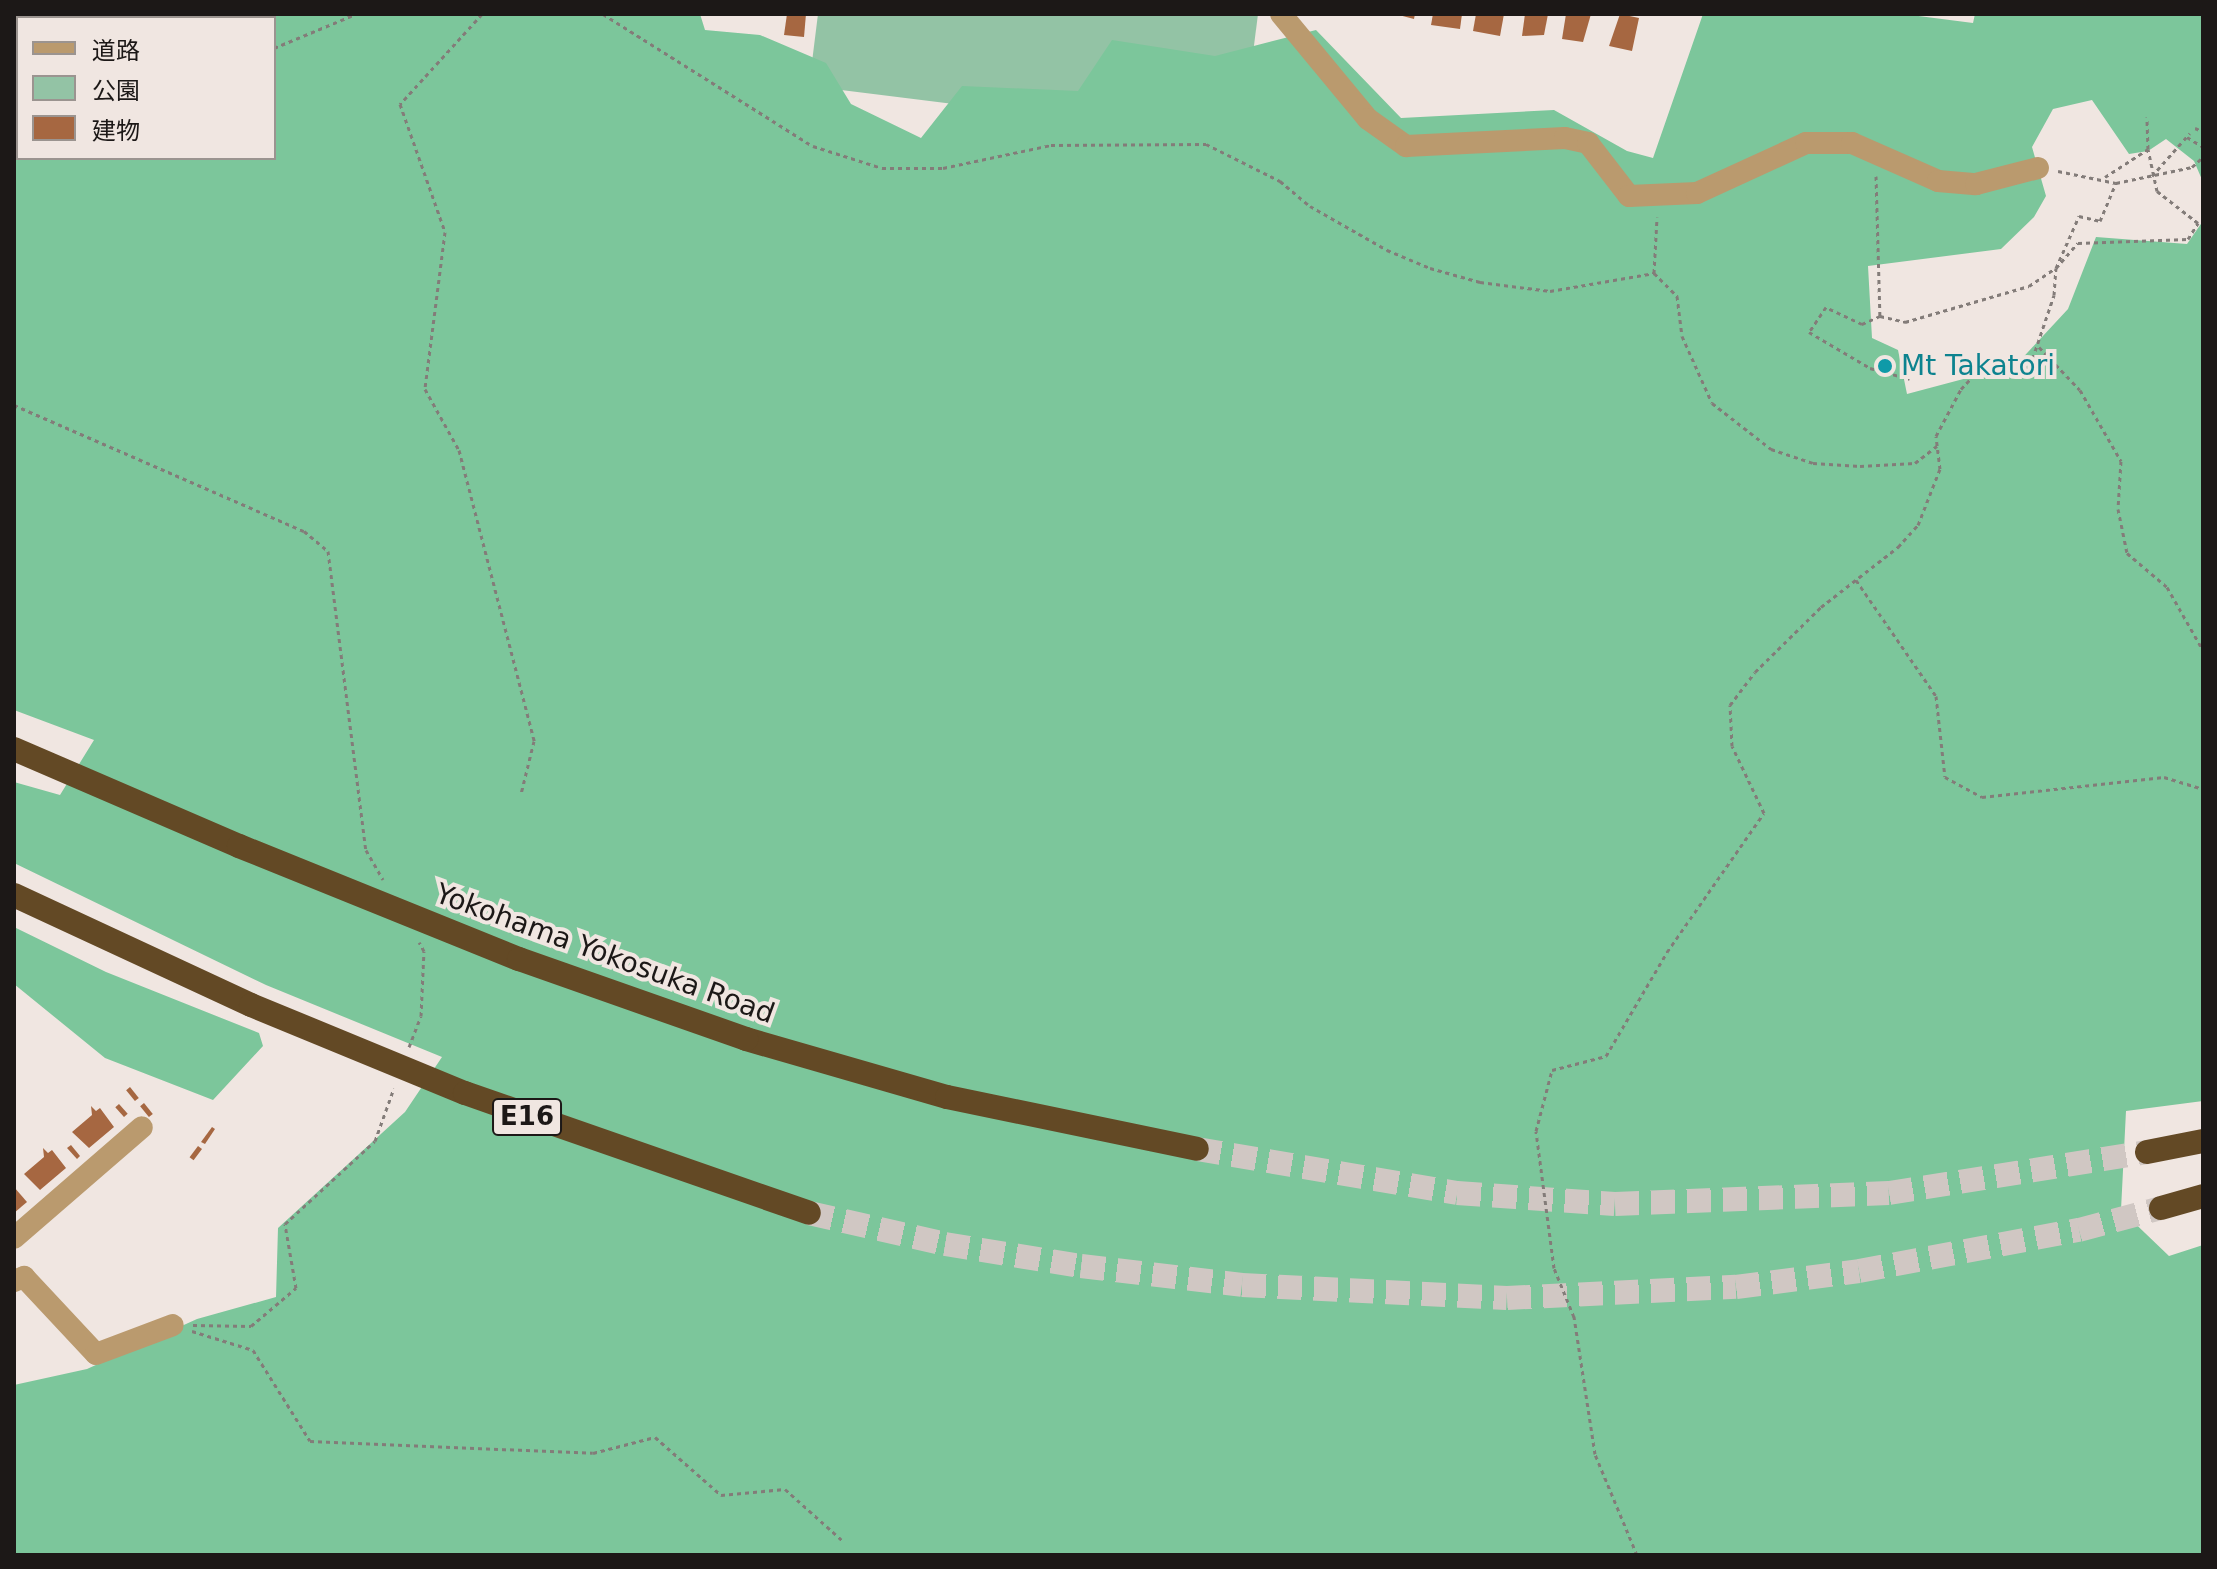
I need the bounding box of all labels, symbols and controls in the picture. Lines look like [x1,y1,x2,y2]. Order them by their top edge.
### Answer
legend [16,16,276,160]
text: 道路 [92,37,140,65]
text: 公園 [92,77,140,105]
text: 建物 [92,117,140,145]
place label: Mt Takatori [1901,349,2055,383]
marker: Mt Takatori [1876,357,1894,375]
street label: Yokohama Yokosuka Road [431,877,779,1031]
road number: E16 [491,1095,563,1139]

